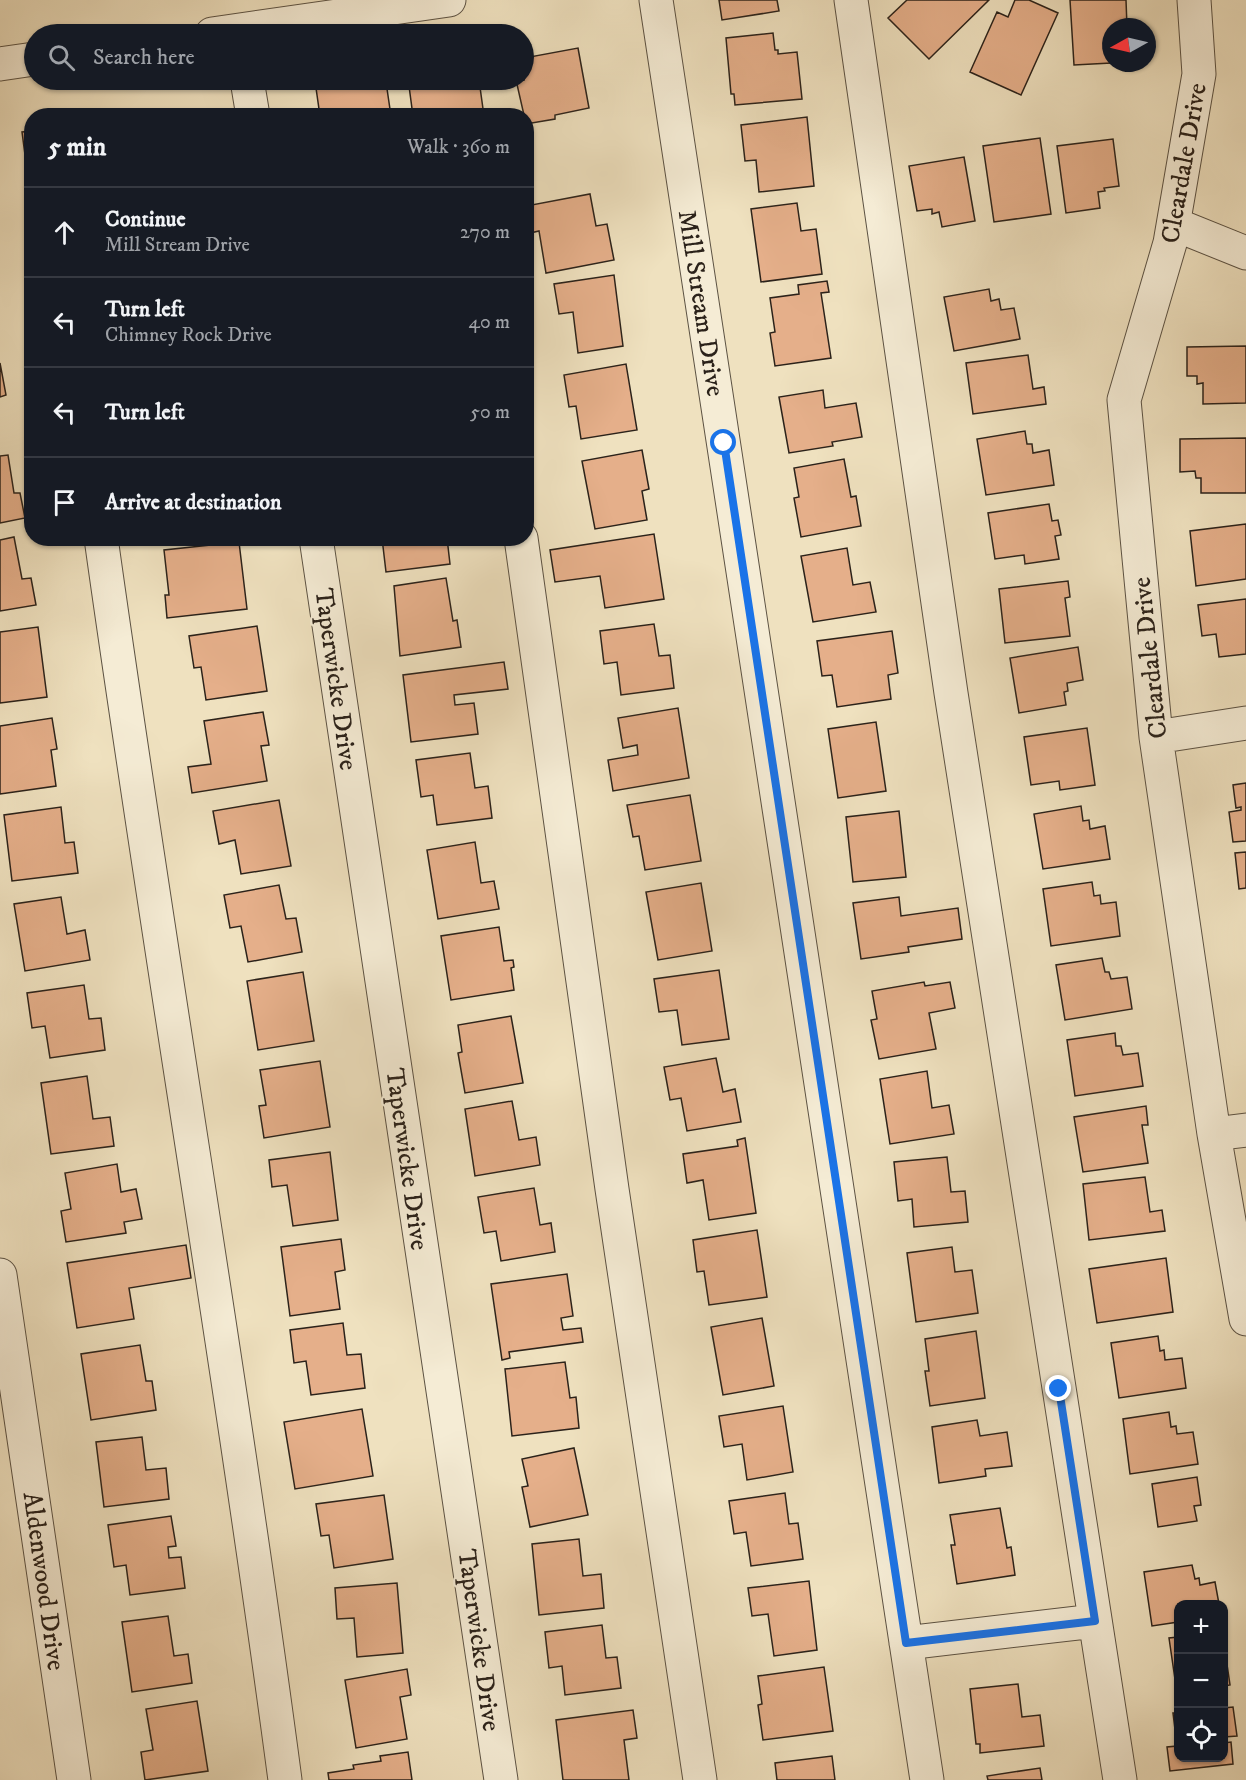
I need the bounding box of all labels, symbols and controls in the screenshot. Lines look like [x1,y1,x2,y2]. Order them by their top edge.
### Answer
north arrow [1102,18,1156,72]
search box [24,24,534,90]
icon: search [45,41,78,74]
text: Search here [93,44,195,71]
street label: Cleardale Drive [1154,80,1215,246]
text: 5 min [48,131,106,164]
text: Walk · 360 m [407,135,510,160]
text: Continue [105,206,186,233]
street label: Mill Stream Drive [670,208,732,399]
icon: ahead [48,216,81,249]
text: 270 m [460,220,510,245]
text: Mill Stream Drive [105,233,250,258]
text: Turn left [105,296,185,323]
icon: left [48,306,81,339]
text: 40 m [468,310,510,335]
text: Chimney Rock Drive [105,323,272,348]
icon: left [48,396,81,429]
text: Turn left [105,399,185,426]
text: 50 m [470,400,510,425]
route start [710,429,736,455]
icon: arrive [48,486,81,519]
text: Arrive at destination [105,489,282,516]
street label: Cleardale Drive [1126,575,1175,740]
street label: Taperwicke Drive [306,586,365,772]
street label: Taperwicke Drive [377,1066,436,1252]
route end [1045,1375,1071,1401]
street label: Aldenwood Drive [15,1490,72,1673]
street label: Taperwicke Drive [449,1547,508,1733]
map controls [1174,1600,1228,1762]
button: + [1174,1600,1228,1654]
button: − [1174,1654,1228,1708]
button: locate [1174,1708,1228,1762]

